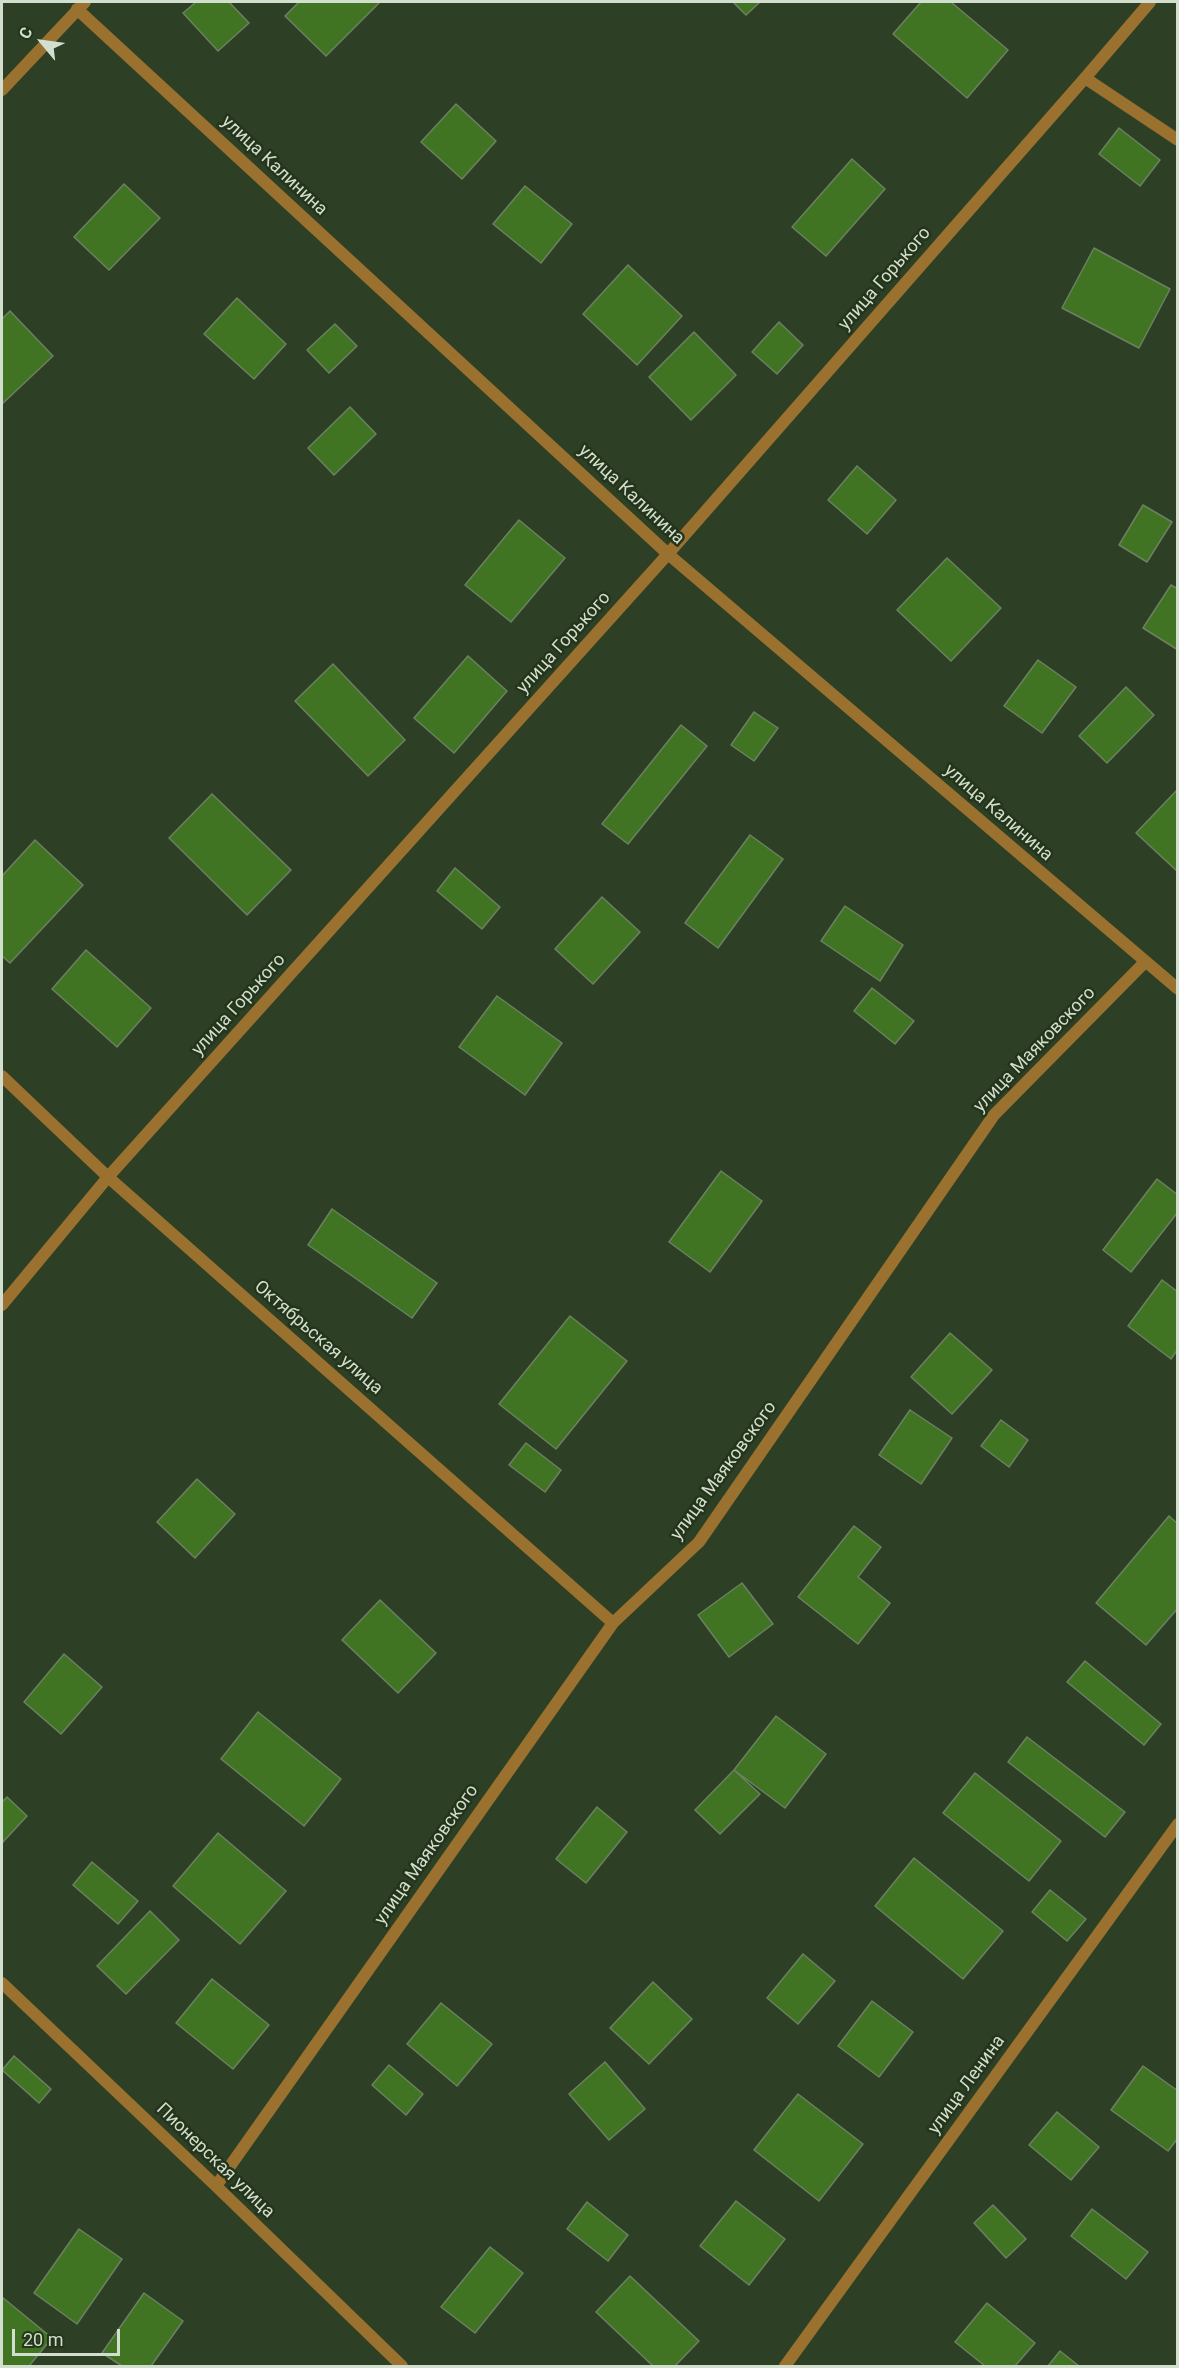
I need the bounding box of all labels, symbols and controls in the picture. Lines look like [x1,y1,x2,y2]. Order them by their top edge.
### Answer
north arrow [12,12,72,72]
text: С [15,24,37,42]
street label: улица Калинина [217,111,331,221]
street label: улица Горького [834,223,936,335]
street label: улица Калинина [574,440,688,550]
street label: улица Горького [513,588,615,698]
street label: улица Калинина [939,760,1057,866]
street label: улица Горького [188,950,290,1060]
street label: улица Маяковского [969,983,1101,1117]
street label: Октябрьская улица [249,1276,387,1400]
street label: улица Маяковского [666,1397,782,1545]
street label: улица Маяковского [370,1781,484,1929]
street label: улица Ленина [924,2031,1010,2139]
street label: Пионерская улица [151,2099,279,2223]
scale bar [15,2317,123,2355]
text: 20 m [23,2329,63,2350]

